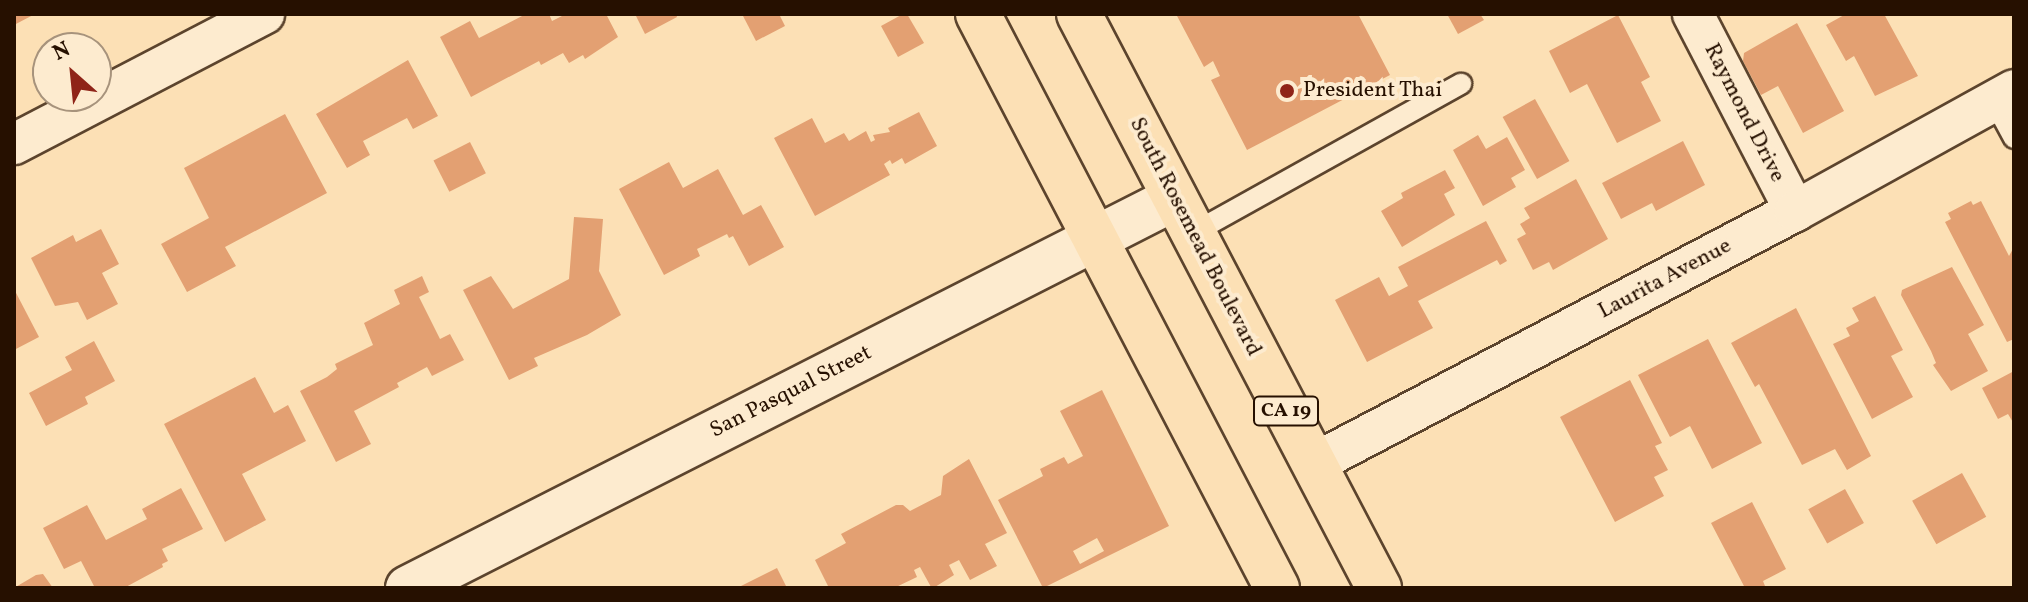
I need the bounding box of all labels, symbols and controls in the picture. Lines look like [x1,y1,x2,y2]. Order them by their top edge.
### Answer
north arrow [32,32,112,112]
text: N [48,35,76,69]
street label: Raymond Drive [1698,39,1790,187]
place label: President Thai [1303,78,1443,104]
marker: President Thai [1278,82,1296,100]
street label: South Rosemead Boulevard [1123,113,1267,361]
street label: Laurita Avenue [1594,233,1736,325]
street label: San Pasqual Street [706,340,876,444]
road number: CA 19 [1252,395,1320,427]

